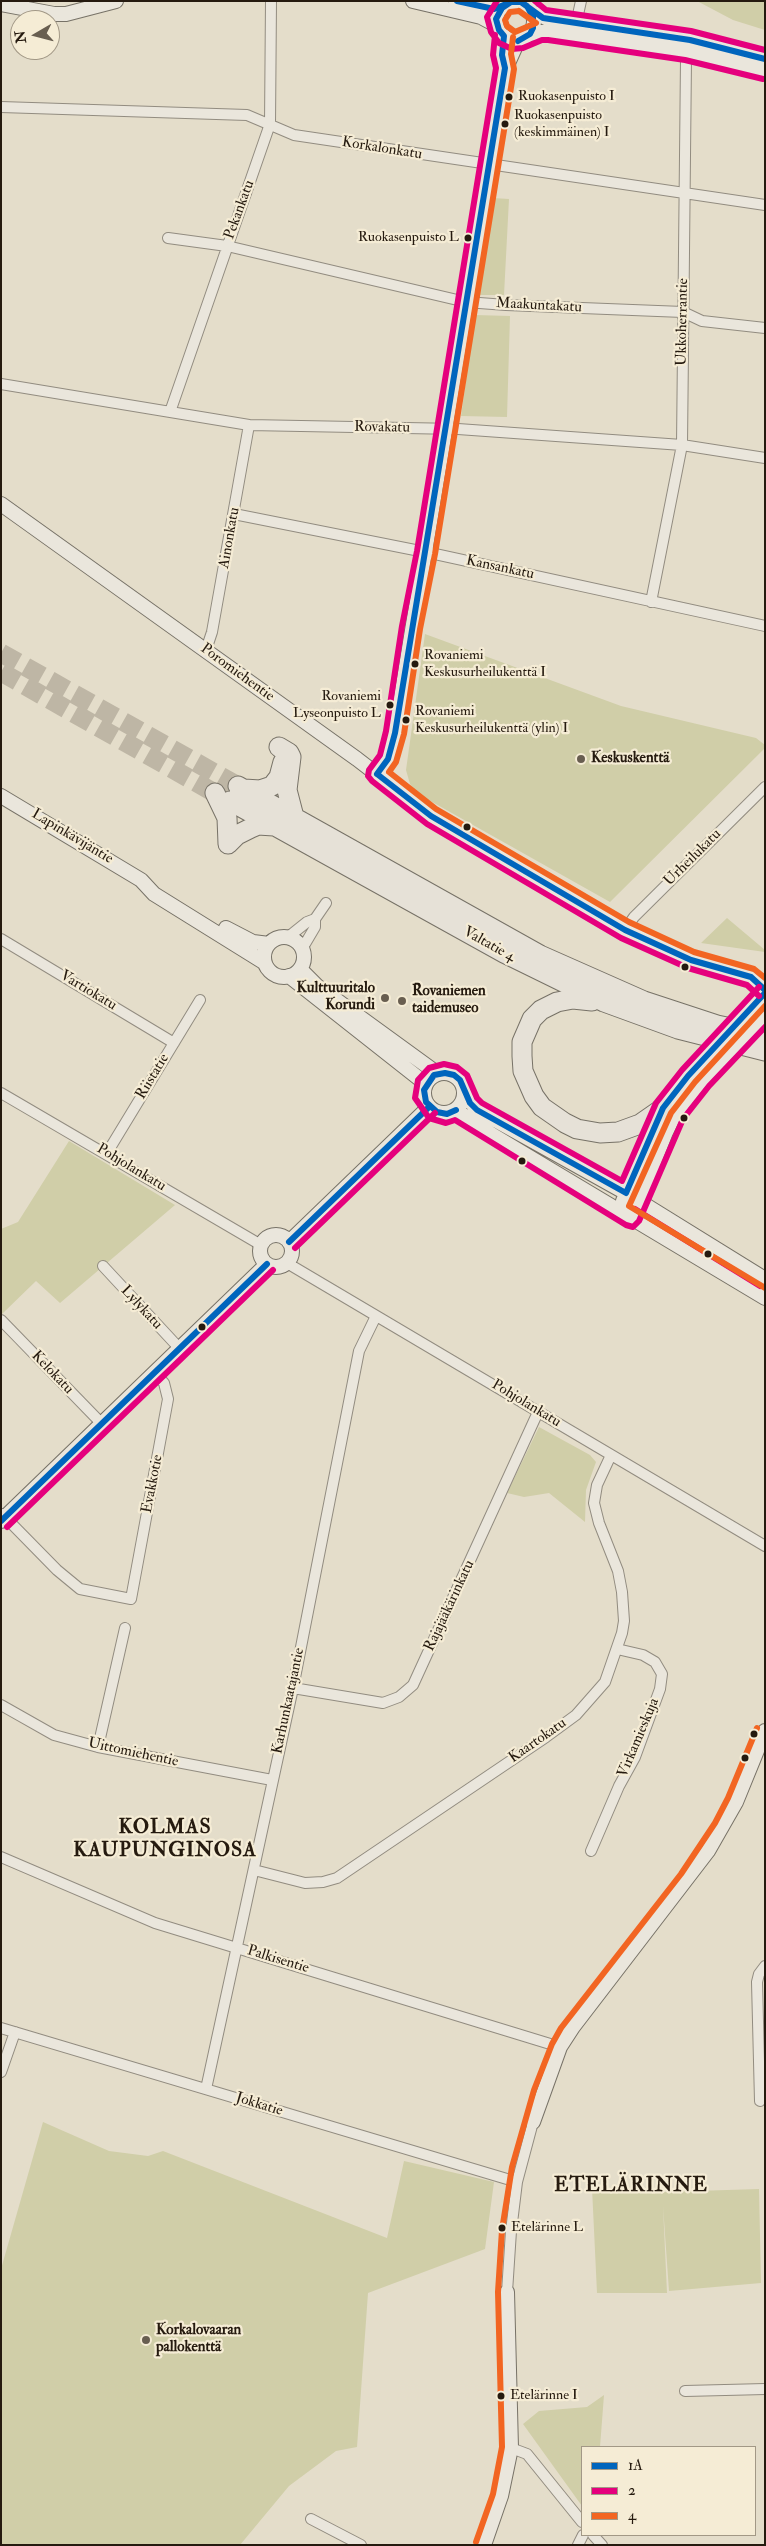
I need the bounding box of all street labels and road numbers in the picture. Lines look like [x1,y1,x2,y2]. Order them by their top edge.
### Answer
street label: Korkalonkatu [341,134,423,164]
street label: Pekankatu [221,178,259,242]
street label: Ukkoherrantie [673,278,693,366]
street label: Maakuntakatu [496,295,582,317]
street label: Rovakatu [354,419,410,437]
street label: Ainonkatu [216,506,244,570]
street label: Kansankatu [464,552,536,584]
street label: Poromiehentie [197,640,277,706]
street label: Lapinkävijäntie [28,806,116,868]
street label: Urheilukatu [661,826,725,890]
street label: Valtatie 4 [460,923,518,967]
street label: Vartiokatu [56,967,120,1015]
street label: Riistatie [132,1051,174,1103]
street label: Pohjolankatu [93,1140,169,1196]
street label: Lylykatu [116,1282,166,1334]
street label: Kelokatu [27,1348,77,1398]
street label: Pohjolankatu [488,1376,564,1432]
street label: Evakkotie [139,1453,167,1515]
street label: Rajajääkärinkatu [421,1557,479,1655]
street label: Karhunkaatajantie [269,1646,309,1756]
street label: Virkamieskuja [614,1695,664,1781]
street label: Kaartokatu [506,1715,570,1767]
street label: Uittomiehentie [86,1735,180,1771]
street label: Palkisentie [245,1942,311,1978]
street label: Jokkatie [233,2089,285,2121]

